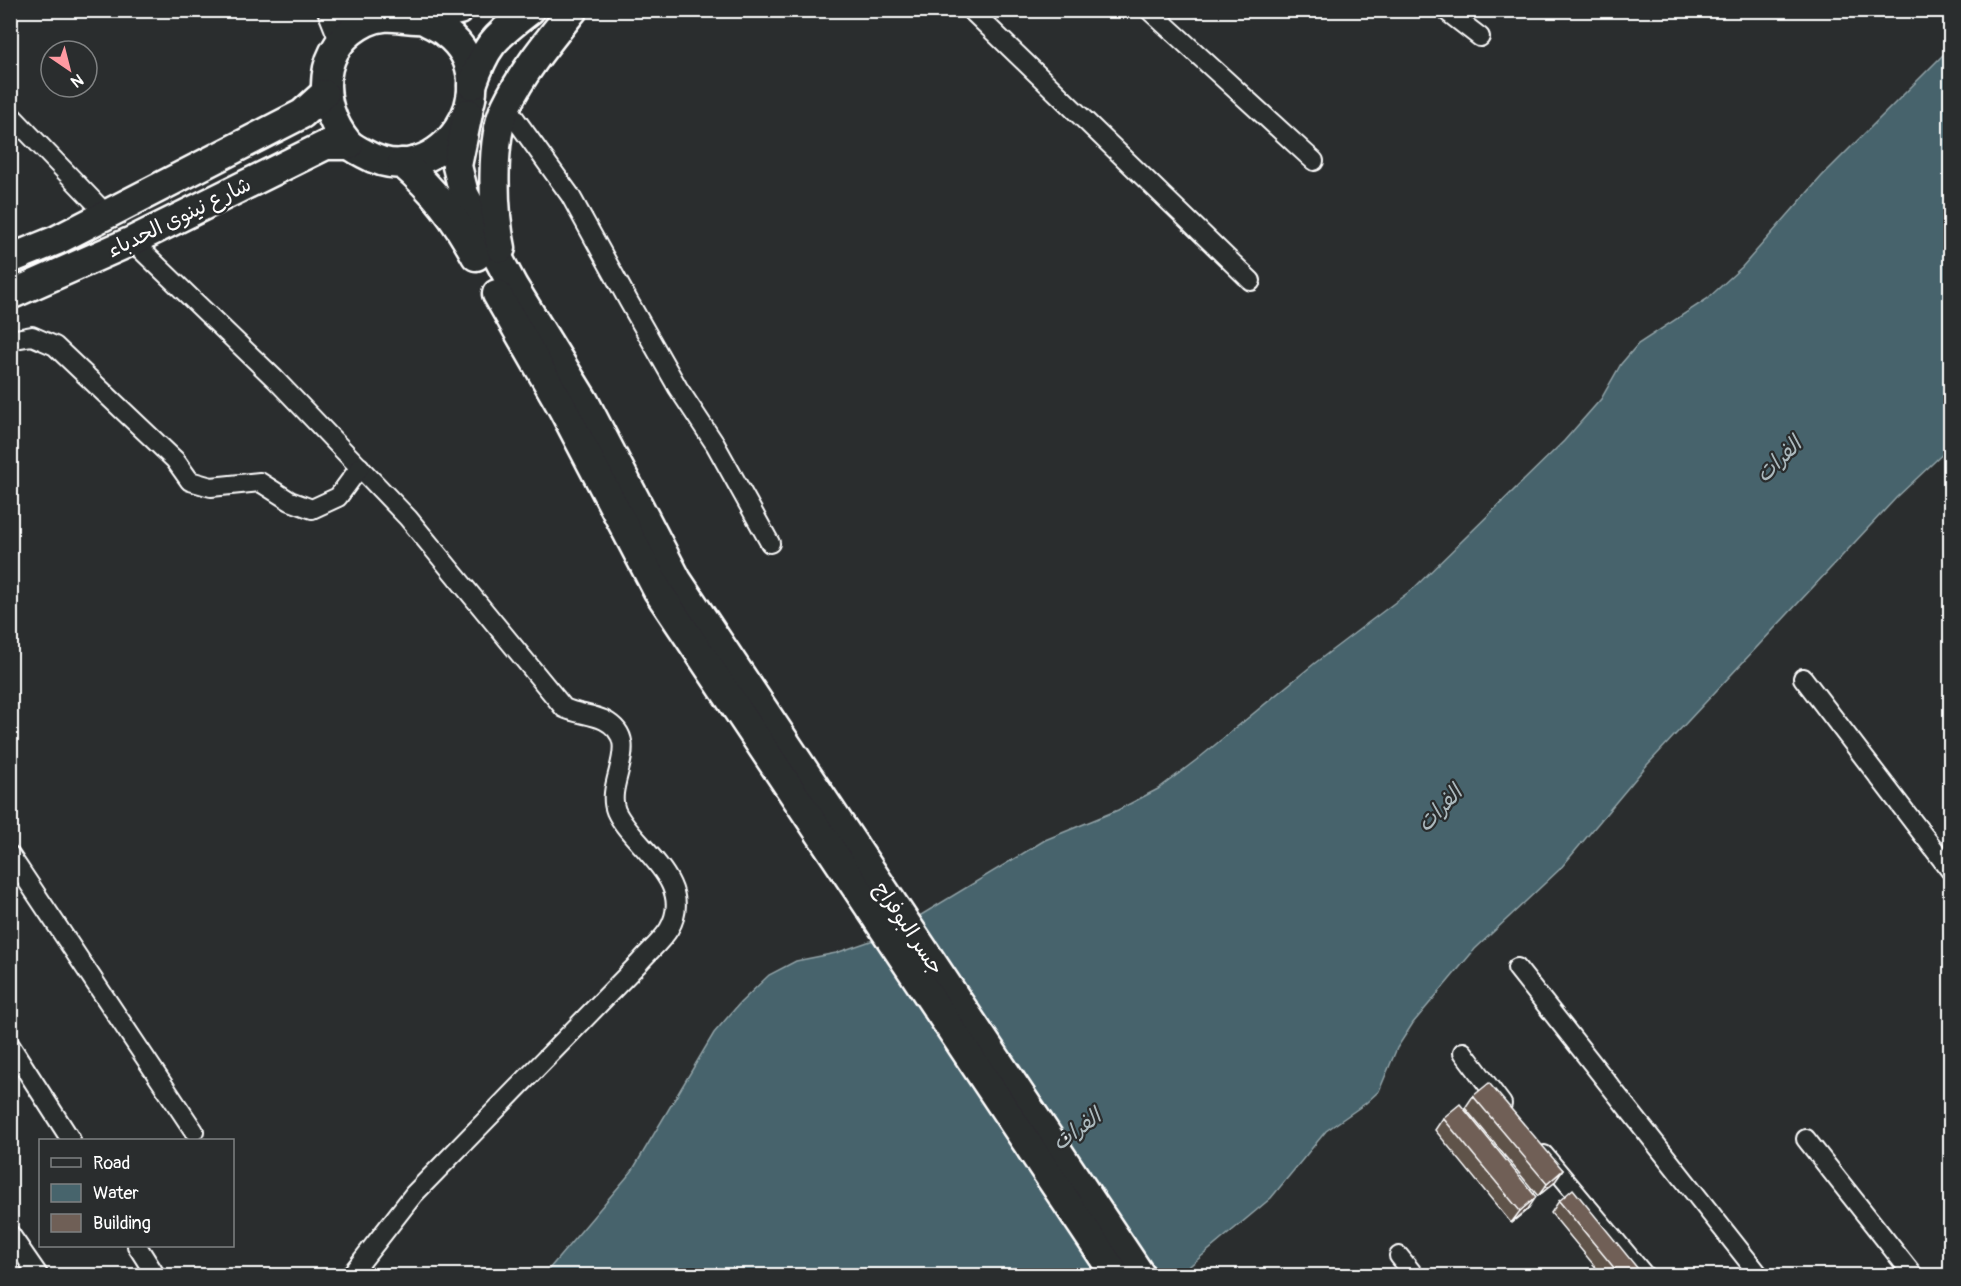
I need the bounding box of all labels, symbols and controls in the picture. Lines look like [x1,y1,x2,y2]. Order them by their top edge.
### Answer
north arrow [39,39,99,99]
text: N [67,69,87,92]
street label: شارع نينوى الحدباء [103,171,256,265]
water label: الفرات [1750,429,1810,489]
water label: الفرات [1411,778,1470,838]
street label: جسر البوفراج [868,877,950,980]
water label: الفرات [1047,1101,1109,1157]
legend [39,1139,234,1247]
text: Road [93,1152,130,1175]
text: Water [93,1182,139,1205]
text: Building [93,1212,151,1235]

